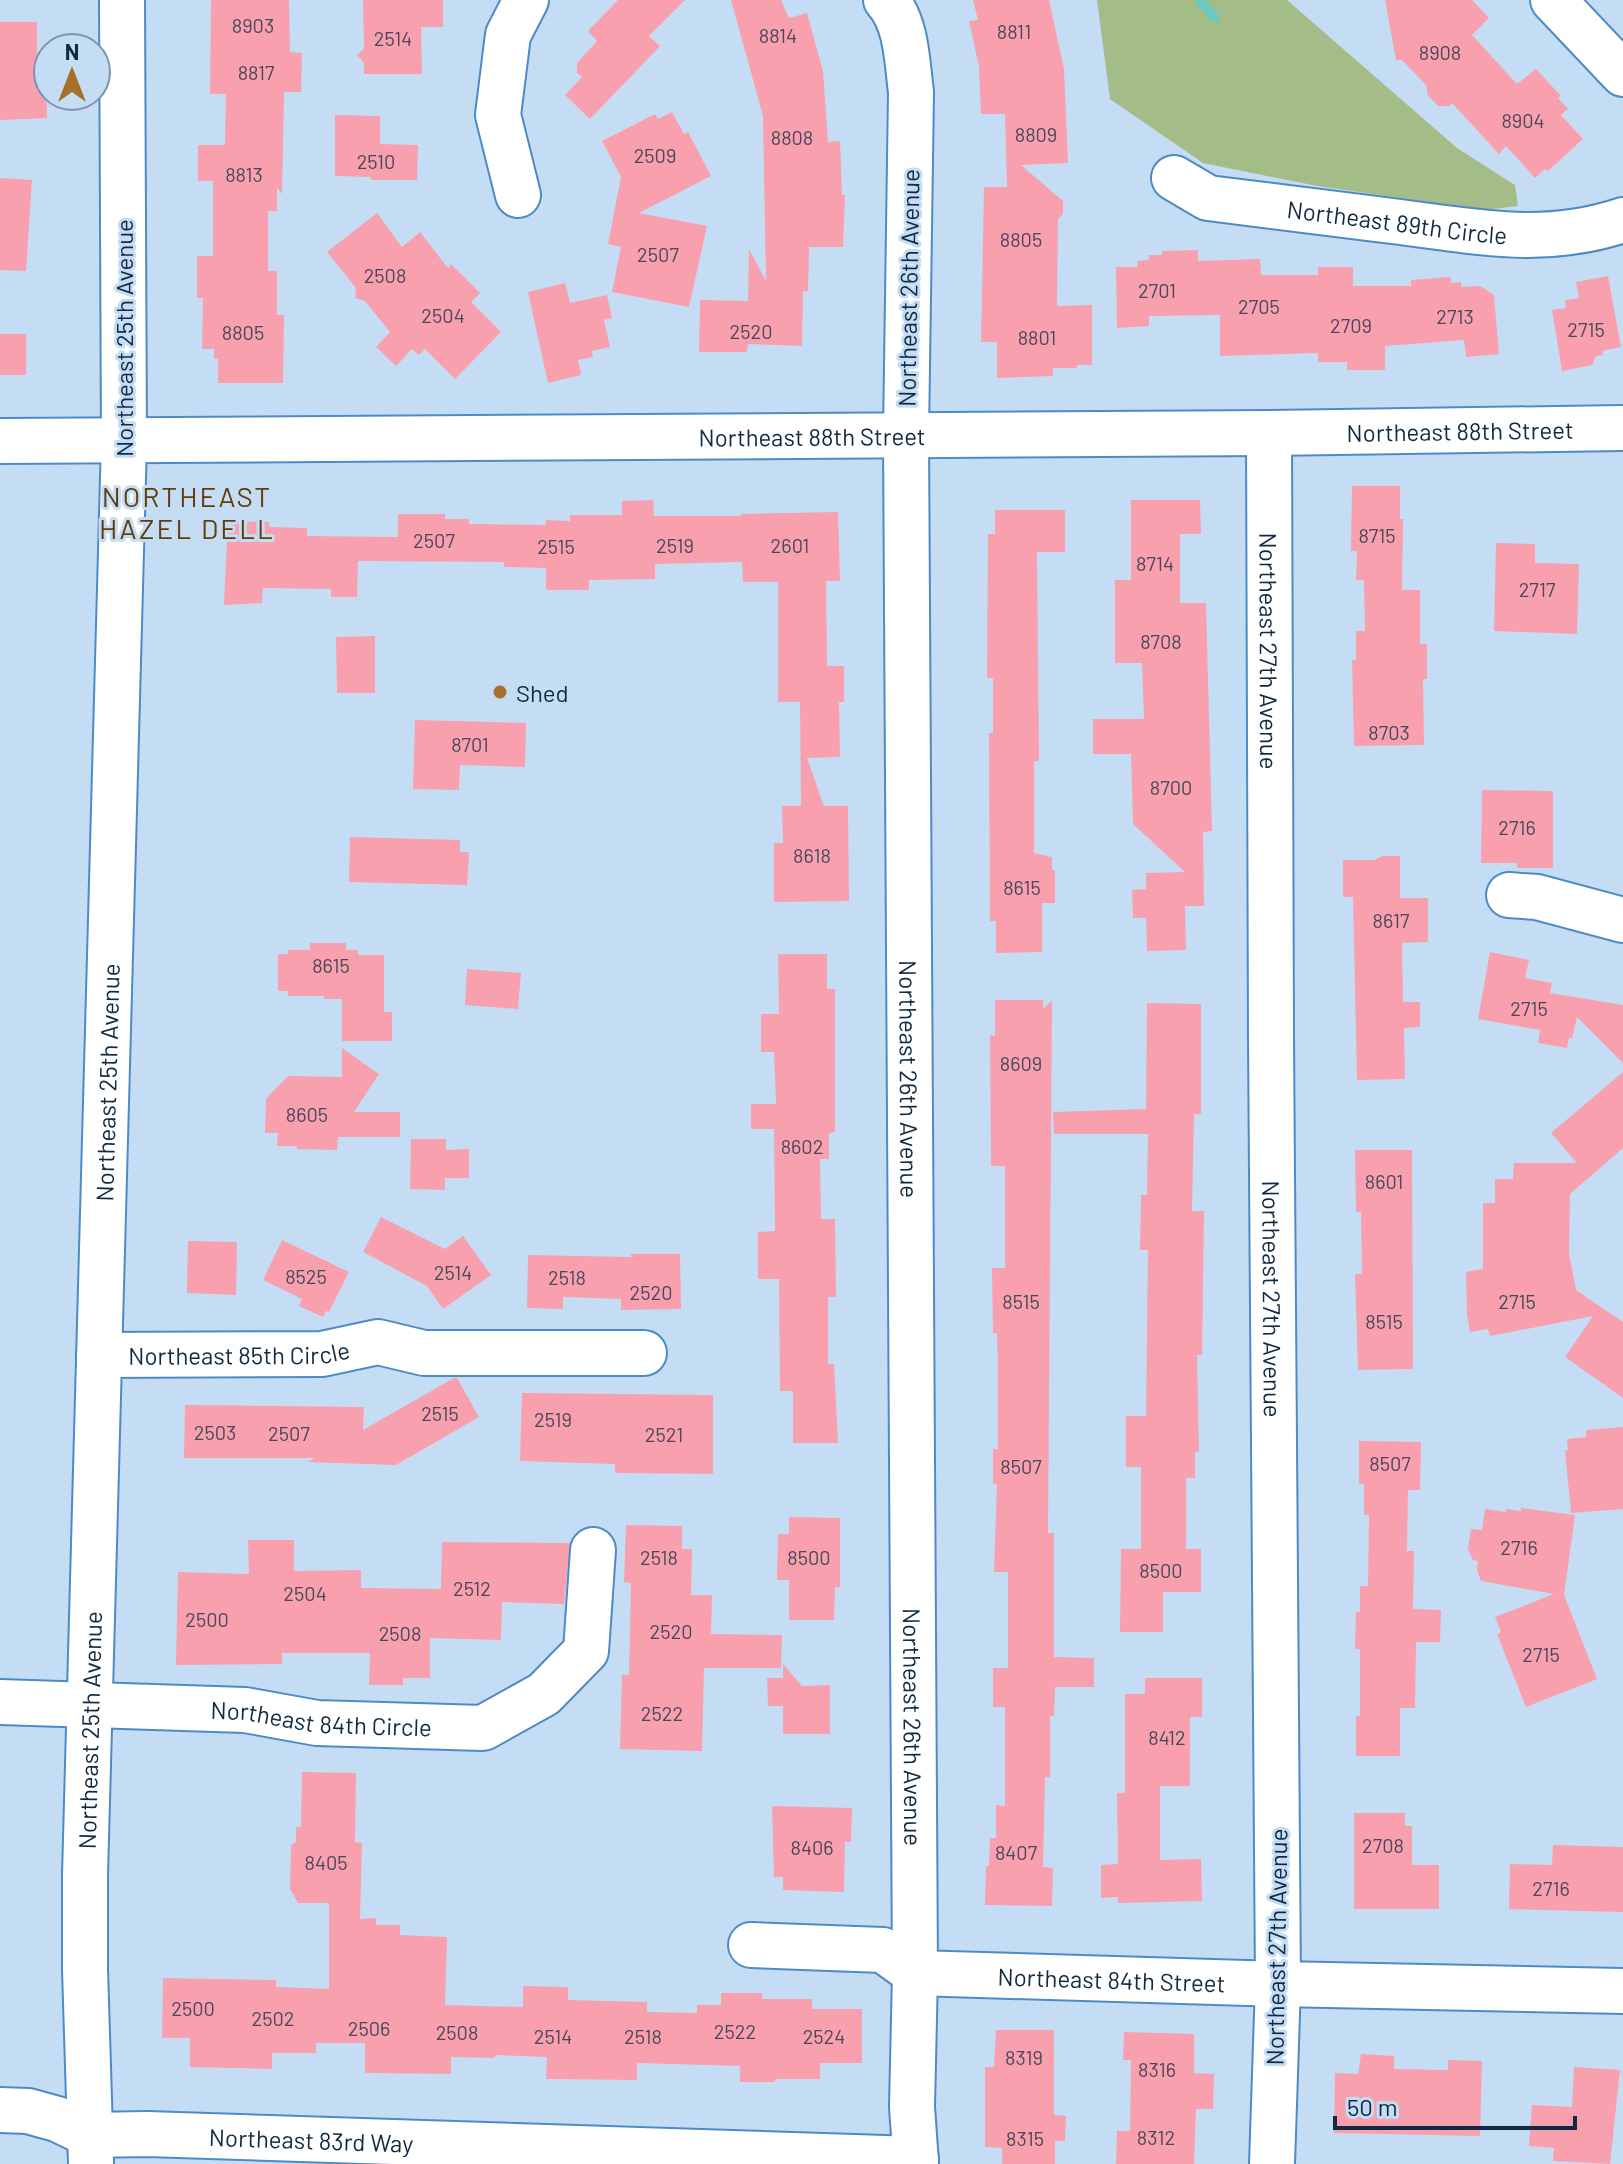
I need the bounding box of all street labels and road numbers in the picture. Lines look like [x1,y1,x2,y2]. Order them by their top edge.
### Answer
street label: Northeast 26th Avenue [891,169,925,407]
street label: Northeast 89th Circle [1285,193,1508,249]
street label: Northeast 25th Avenue [109,219,138,457]
street label: Northeast 88th Street [1346,414,1574,446]
street label: Northeast 88th Street [698,421,926,451]
street label: Northeast 27th Avenue [1255,532,1285,770]
street label: Northeast 26th Avenue [895,960,925,1198]
street label: Northeast 25th Avenue [89,963,124,1202]
street label: Northeast 27th Avenue [1258,1180,1288,1418]
street label: Northeast 85th Circle [128,1334,352,1369]
street label: Northeast 26th Avenue [898,1608,929,1846]
street label: Northeast 25th Avenue [71,1611,107,1850]
street label: Northeast 84th Circle [210,1694,432,1741]
street label: Northeast 27th Avenue [1259,1828,1293,2066]
street label: Northeast 84th Street [997,1961,1226,1997]
street label: Northeast 83rd Way [208,2122,414,2157]

